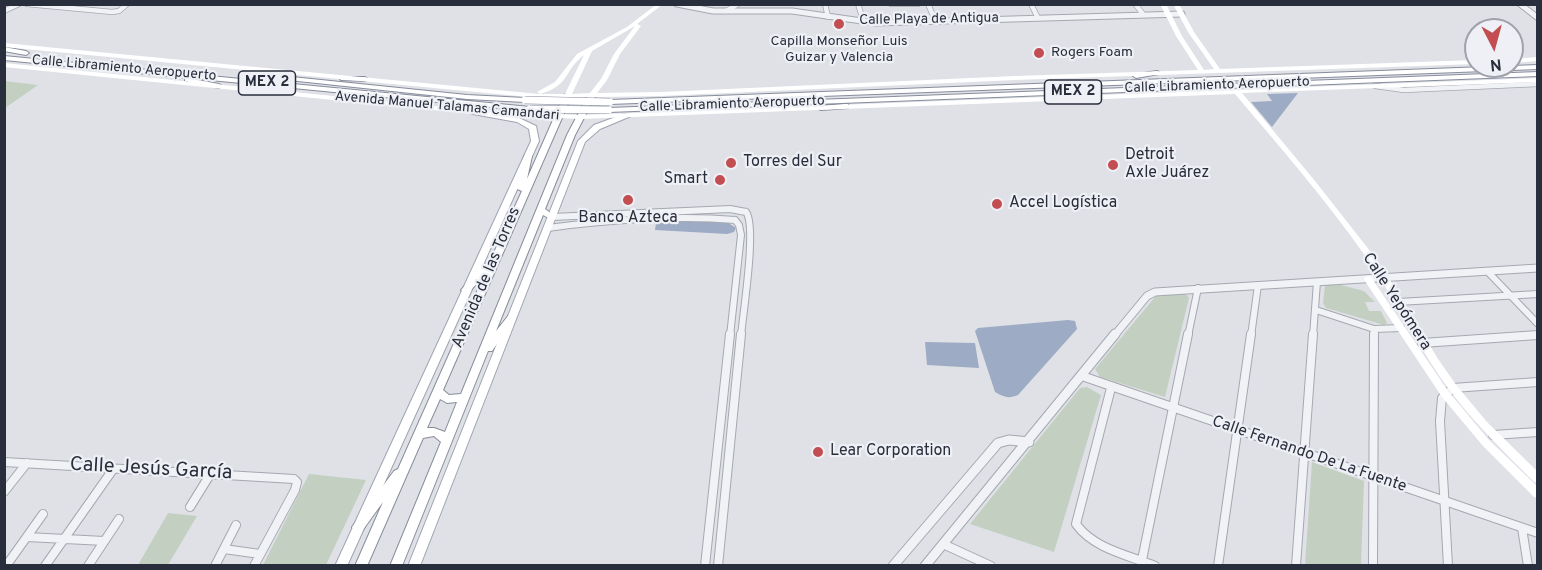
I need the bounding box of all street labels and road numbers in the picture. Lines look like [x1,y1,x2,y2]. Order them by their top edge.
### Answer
street label: Calle Playa de Antigua [859,10,999,30]
street label: Calle Libramiento Aeropuerto [31,53,217,85]
road number: MEX 2 [238,71,296,95]
street label: Calle Libramiento Aeropuerto [1124,74,1310,98]
road number: MEX 2 [1044,80,1102,104]
street label: Avenida Manuel Talamas Camandari [334,89,560,125]
street label: Calle Libramiento Aeropuerto [639,93,825,117]
street label: Avenida de las Torres [449,205,525,351]
street label: Calle Yepómera [1357,250,1435,354]
street label: Calle Fernando De La Fuente [1209,413,1409,497]
street label: Calle Jesús García [69,454,233,486]

